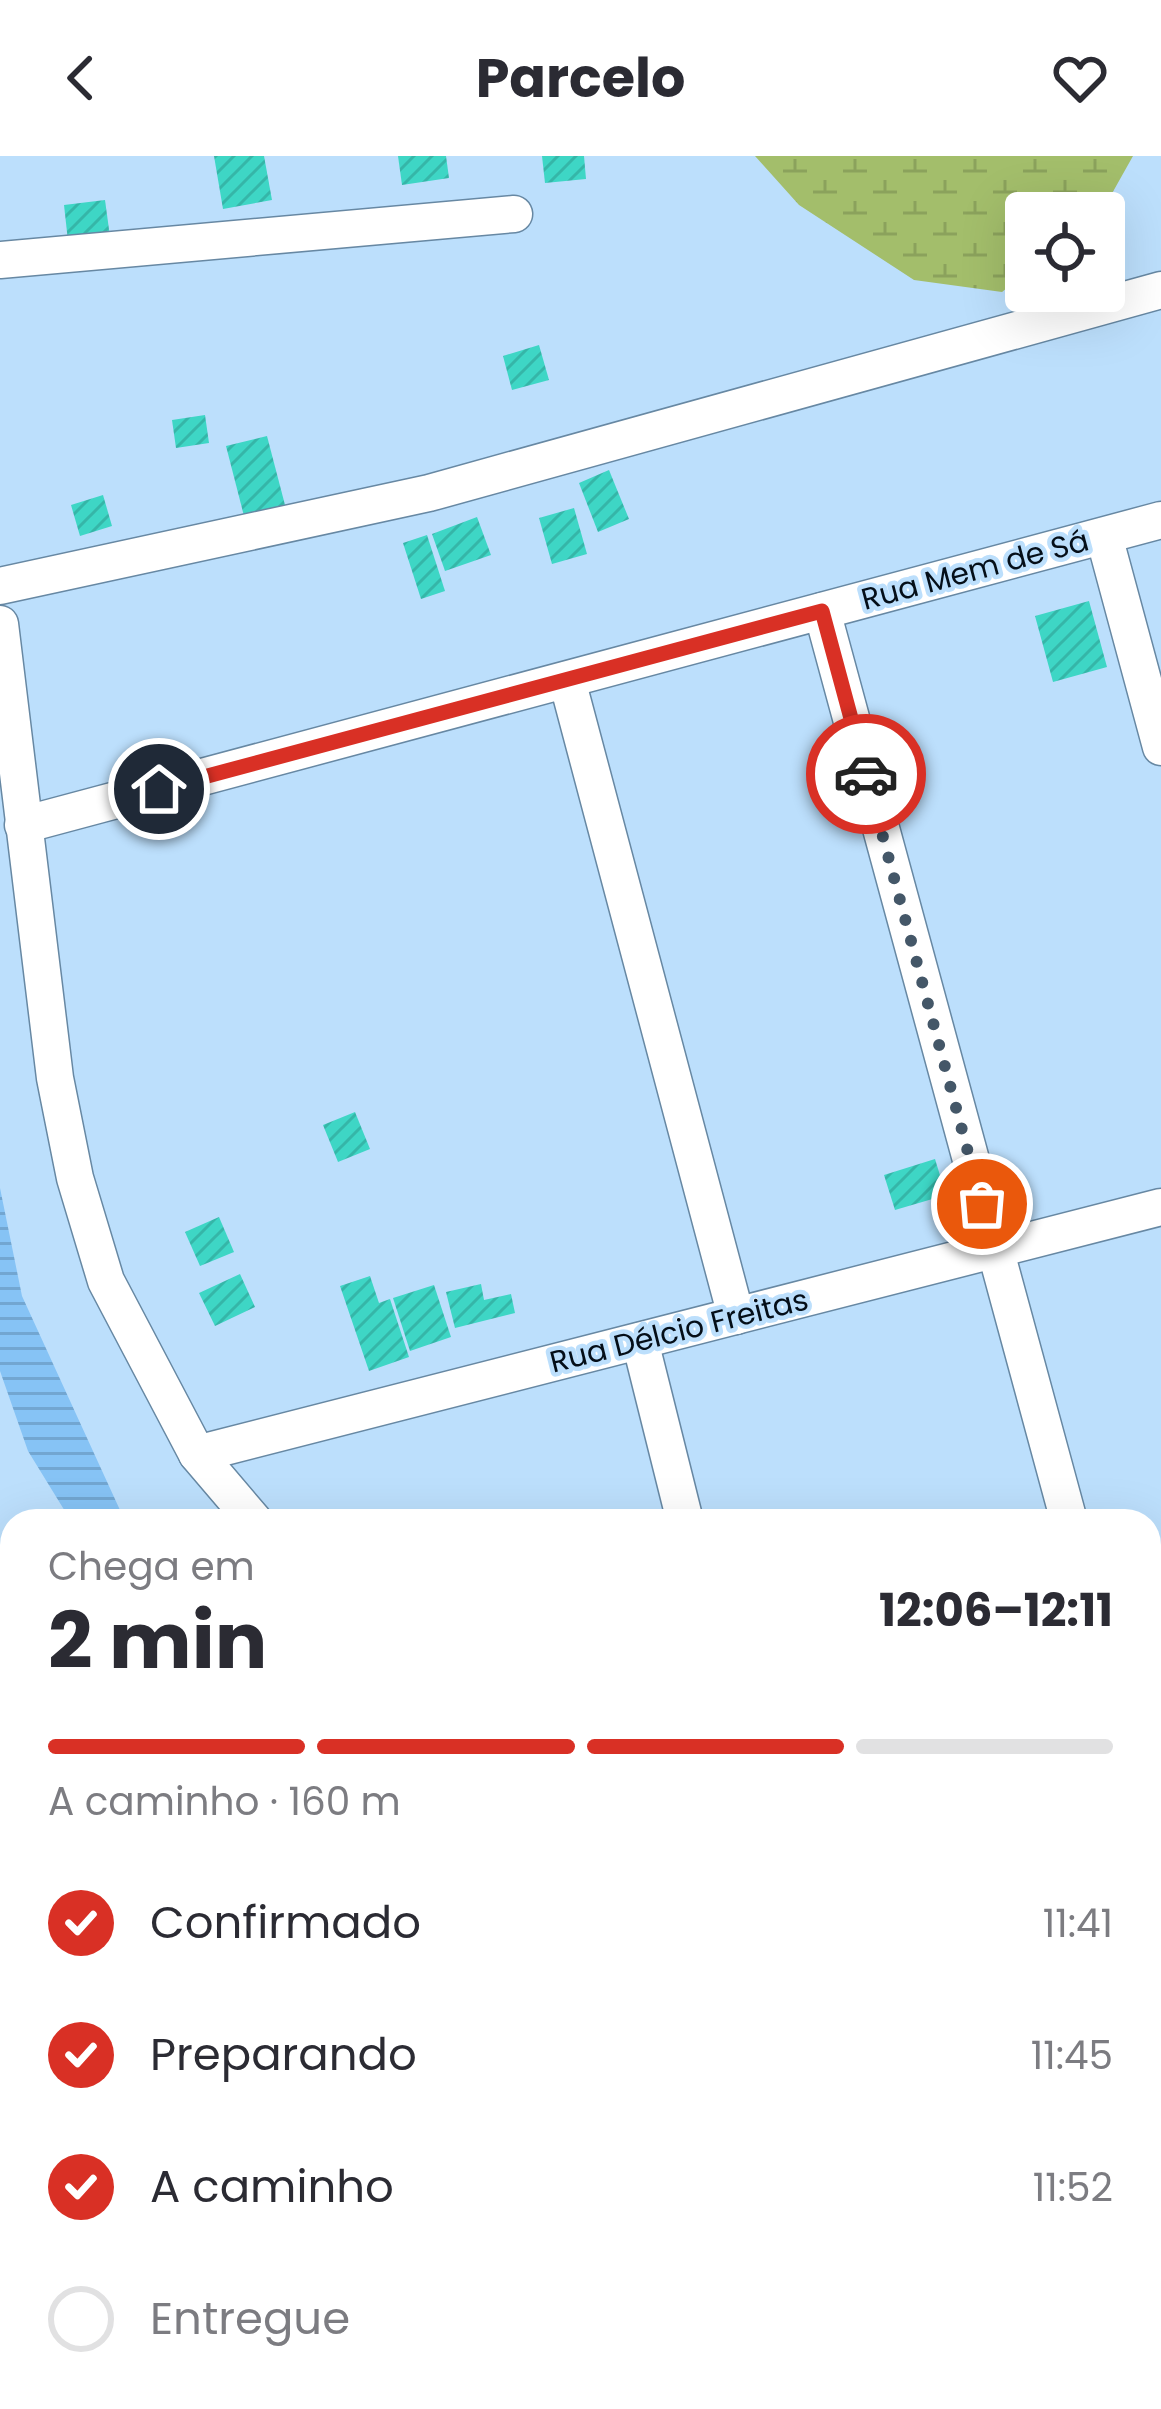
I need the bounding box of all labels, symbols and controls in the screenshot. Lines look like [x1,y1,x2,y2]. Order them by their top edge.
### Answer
text: Parcelo [476,40,685,116]
icon: back [48,45,114,111]
icon: heart [1047,45,1113,111]
map controls [1005,192,1125,312]
button: locate [1005,192,1125,312]
street label: Rua Mem de Sá [856,518,1093,621]
courier [806,714,926,834]
pin [108,738,210,840]
icon: car [833,741,899,807]
icon: home [126,756,192,822]
pin [931,1153,1033,1255]
icon: bag [949,1171,1015,1237]
street label: Rua Délcio Freitas [545,1278,813,1383]
text: Chega em [48,1539,255,1594]
text: 12:06–12:11 [879,1579,1113,1642]
text: 2 min [48,1586,267,1695]
text: A caminho · 160 m [48,1774,401,1829]
icon: check [48,1890,114,1956]
text: Confirmado [150,1891,421,1954]
text: 11:41 [1043,1896,1113,1951]
icon: check [48,2022,114,2088]
text: Preparando [150,2023,417,2086]
text: 11:45 [1031,2028,1113,2083]
icon: check [48,2154,114,2220]
text: A caminho [150,2155,394,2218]
text: 11:52 [1033,2160,1113,2215]
text: Entregue [150,2287,350,2350]

